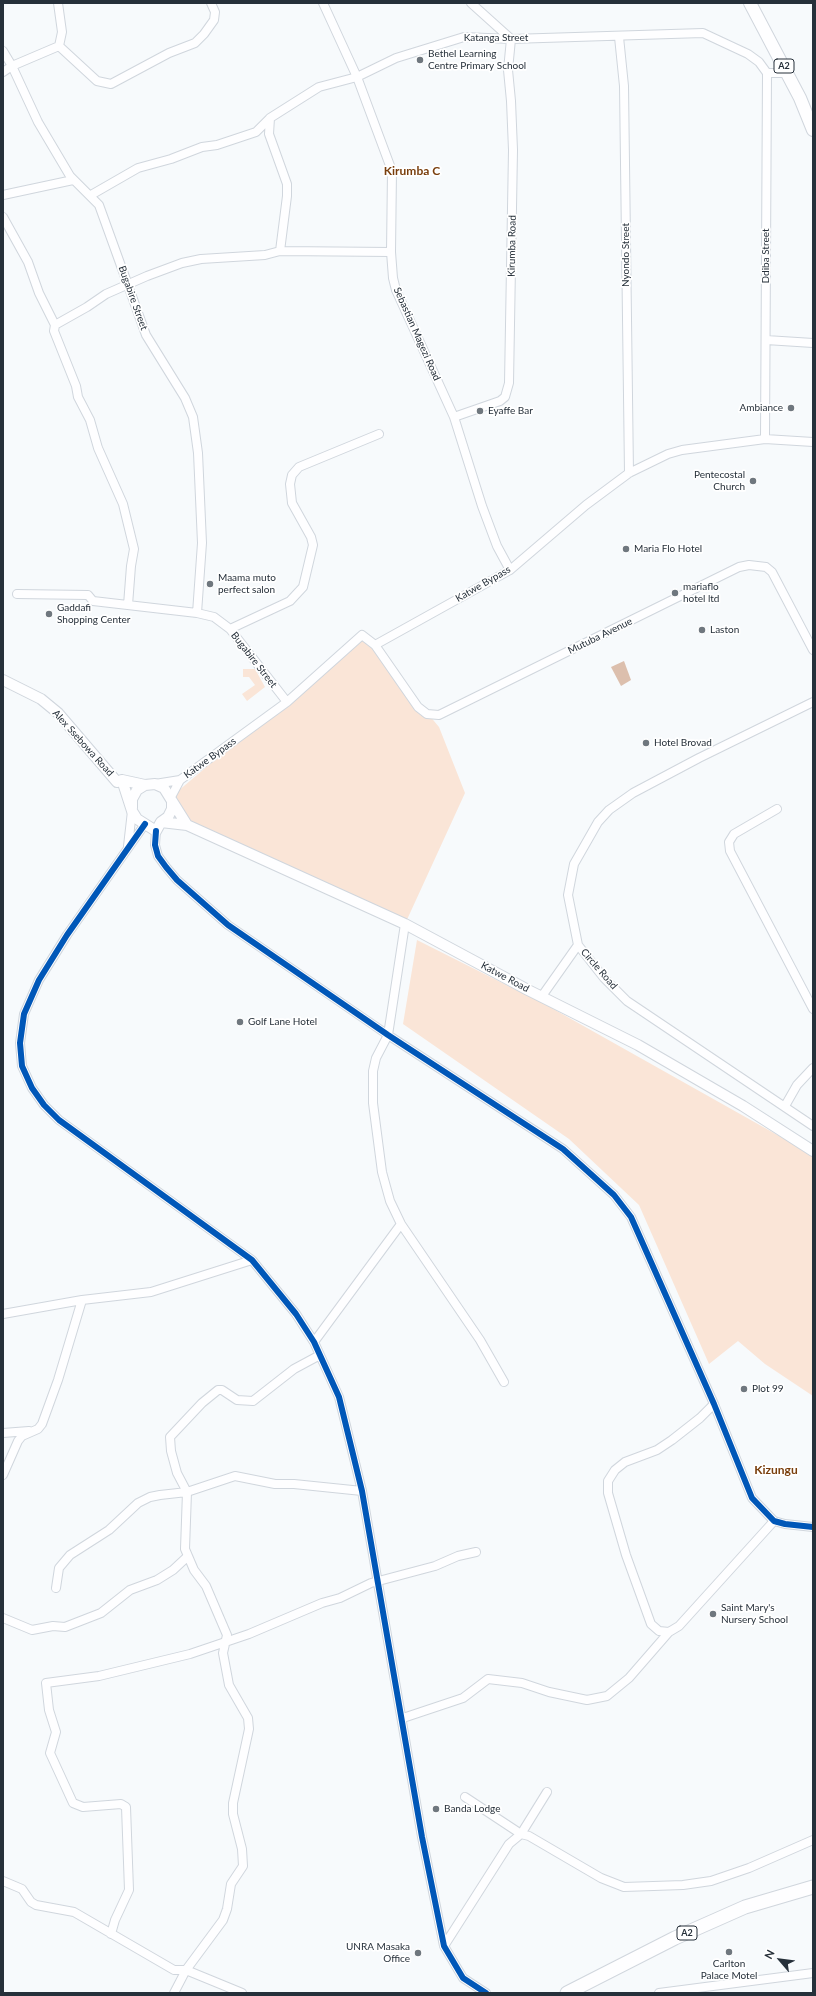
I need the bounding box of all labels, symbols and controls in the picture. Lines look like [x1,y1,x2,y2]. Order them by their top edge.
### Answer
street label: Katanga Street [464,32,528,44]
place label: Bethel Learning Centre Primary School [428,48,526,72]
marker: Bethel Learning Centre Primary School [415,55,425,65]
road number: A2 [774,59,794,73]
district label: Kirumba C [384,164,440,178]
street label: Kirumba Road [505,215,519,277]
street label: Nyondo Street [620,223,632,287]
street label: Ddiba Street [760,229,772,283]
street label: Bugabire Street [116,264,150,332]
street label: Sebastian Magezi Road [391,285,443,383]
place label: Ambiance [740,402,783,414]
marker: Ambiance [786,403,796,413]
place label: Eyaffe Bar [488,405,533,417]
marker: Eyaffe Bar [475,406,485,416]
place label: Pentecostal Church [694,469,745,492]
marker: Pentecostal Church [748,476,758,486]
place label: Maria Flo Hotel [634,543,702,555]
marker: Maria Flo Hotel [621,544,631,554]
street label: Katwe Bypass [453,563,513,605]
place label: Maama muto perfect salon [218,572,276,596]
marker: Maama muto perfect salon [205,579,215,589]
place label: mariaflo hotel ltd [683,581,719,604]
marker: mariaflo hotel ltd [670,588,680,598]
place label: Gaddafi Shopping Center [57,602,130,626]
marker: Gaddafi Shopping Center [44,609,54,619]
street label: Mutuba Avenue [566,615,634,657]
place label: Laston [710,624,739,636]
marker: Laston [697,625,707,635]
street label: Bugabire Street [228,630,280,690]
street label: Alex Ssebowa Road [50,707,116,779]
street label: Katwe Bypass [182,735,238,781]
place label: Hotel Brovad [654,737,712,749]
marker: Hotel Brovad [641,738,651,748]
street label: Circle Road [578,946,620,992]
street label: Katwe Road [479,959,531,995]
place label: Golf Lane Hotel [248,1016,317,1028]
marker: Golf Lane Hotel [235,1017,245,1027]
place label: Plot 99 [752,1383,784,1395]
marker: Plot 99 [739,1384,749,1394]
district label: Kizungu [754,1463,798,1477]
place label: Saint Mary's Nursery School [721,1602,788,1626]
marker: Saint Mary's Nursery School [708,1609,718,1619]
place label: Banda Lodge [444,1803,501,1815]
marker: Banda Lodge [431,1804,441,1814]
road number: A2 [677,1926,697,1940]
north arrow [760,1940,800,1980]
place label: UNRA Masaka Office [346,1941,410,1964]
marker: Carlton Palace Motel [724,1947,734,1957]
text: N [761,1947,777,1961]
marker: UNRA Masaka Office [413,1948,423,1958]
place label: Carlton Palace Motel [701,1958,757,1982]

